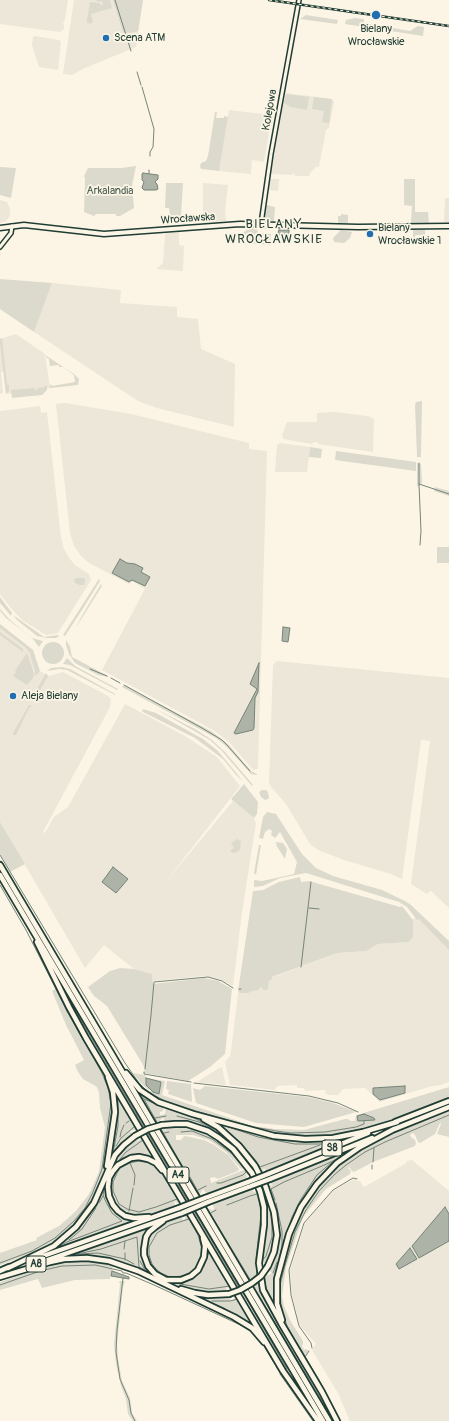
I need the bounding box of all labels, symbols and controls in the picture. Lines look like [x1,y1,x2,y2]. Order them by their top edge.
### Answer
marker: Bielany Wrocławskie [370,9,382,21]
place label: Bielany Wrocławskie [348,22,404,48]
place label: Scena ATM [114,31,165,45]
marker: Scena ATM [101,33,111,43]
street label: Kolejowa [260,88,280,132]
park label: Arkalandia [87,184,133,198]
street label: Wrocławska [160,211,216,227]
district label: BIELANY WROCŁAWSKIE [225,217,323,248]
place label: Bielany Wrocławskie 1 [378,221,441,247]
marker: Bielany Wrocławskie 1 [365,229,375,239]
place label: Aleja Bielany [21,689,78,703]
marker: Aleja Bielany [8,691,18,701]
road number: S8 [322,1140,342,1156]
road number: A4 [167,1167,189,1183]
road number: A8 [26,1256,46,1272]

